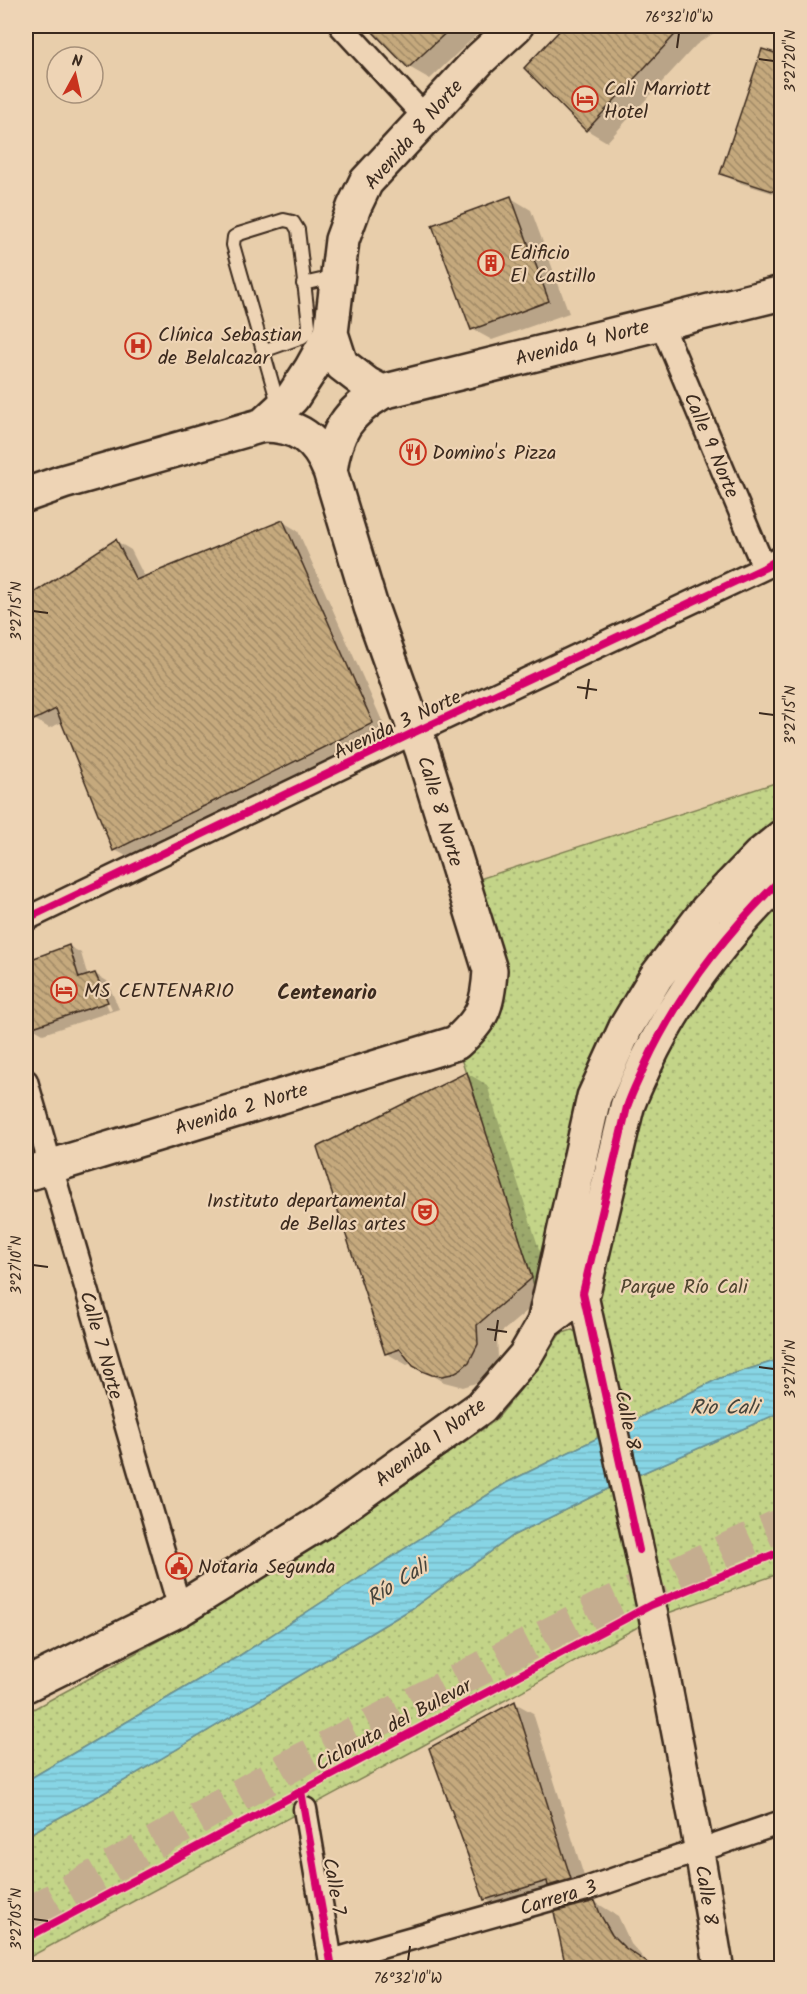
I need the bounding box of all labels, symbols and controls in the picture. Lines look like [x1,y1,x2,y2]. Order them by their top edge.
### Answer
text: 76°32'10"W [645,6,714,30]
text: 3°27'20"N [779,30,803,92]
north arrow [45,45,105,105]
text: N [70,49,84,75]
street label: Avenida 8 Norte [357,73,472,198]
place label: Cali Marriott Hotel [604,74,711,129]
hotel icon: Cali Marriott Hotel [570,84,600,114]
place label: Edificio El Castillo [510,238,596,293]
building icon: Edificio El Castillo [476,248,506,278]
street label: Avenida 4 Norte [512,312,653,376]
place label: Clínica Sebastian de Belalcazar [158,320,302,375]
hospital icon: Clínica Sebastian de Belalcazar [123,331,153,361]
street label: Calle 9 Norte [674,388,747,504]
restaurant icon: Domino's Pizza [398,437,428,467]
place label: Domino's Pizza [432,438,556,470]
text: 3°27'15"N [5,581,29,641]
street label: Avenida 3 Norte [329,682,467,769]
text: 3°27'15"N [779,685,803,745]
street label: Calle 8 Norte [407,752,471,871]
hotel icon: MS CENTENARIO [49,975,79,1005]
place label: MS CENTENARIO [84,976,234,1008]
district label: Centenario [277,977,377,1010]
street label: Avenida 2 Norte [171,1074,312,1145]
place label: Instituto departamental de Bellas artes [207,1186,406,1241]
theatre icon: Instituto departamental de Bellas artes [410,1197,440,1227]
text: 3°27'10"N [5,1236,29,1294]
park label: Parque Río Cali [620,1272,749,1304]
street label: Calle 7 Norte [69,1288,131,1403]
text: 3°27'10"N [779,1340,803,1398]
street label: Calle 8 [604,1388,648,1454]
street label: Avenida 1 Norte [369,1391,494,1496]
water label: Rio Cali [690,1392,762,1425]
water label: Río Cali [360,1549,439,1615]
public building icon: Notaria Segunda [164,1551,194,1581]
place label: Notaria Segunda [198,1552,335,1584]
street label: Cicloruta del Bulevar [310,1670,479,1781]
street label: Calle 7 [312,1855,354,1918]
street label: Calle 8 [685,1863,726,1928]
street label: Carrera 3 [516,1872,601,1926]
text: 3°27'05"N [5,1888,29,1950]
text: 76°32'10"W [374,1967,443,1991]

